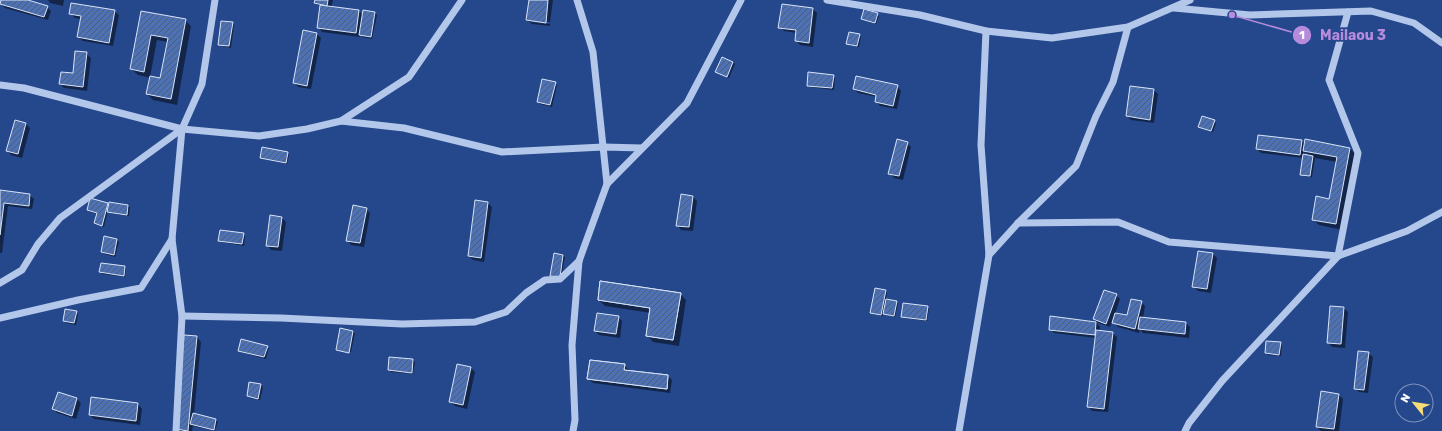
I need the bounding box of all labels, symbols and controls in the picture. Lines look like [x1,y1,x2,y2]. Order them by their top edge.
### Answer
callout: Mailaou 3 [1292,22,1394,48]
text: Mailaou 3 [1320,27,1386,44]
text: 1 [1299,28,1305,42]
north arrow [1394,383,1434,423]
text: N [1398,392,1413,405]

